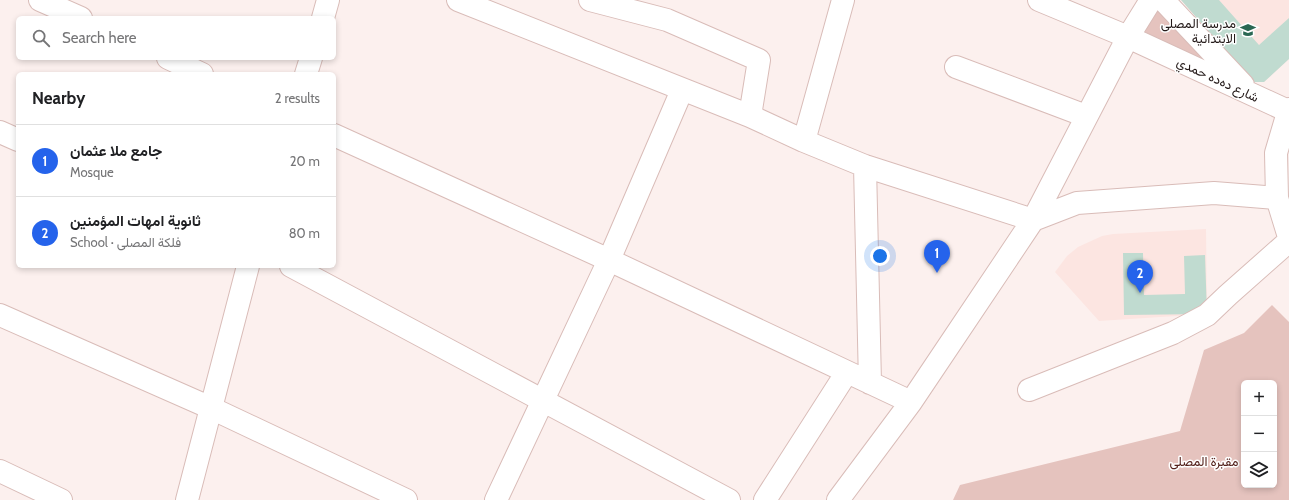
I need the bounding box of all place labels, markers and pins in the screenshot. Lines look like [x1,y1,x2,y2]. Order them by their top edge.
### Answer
place label: مدرسة المصلى الابتدائية [1161,15,1236,46]
school or university icon: مدرسة المصلى الابتدائية [1239,21,1257,39]
pin: 1 [924,240,950,273]
pin: 2 [1127,260,1153,293]

